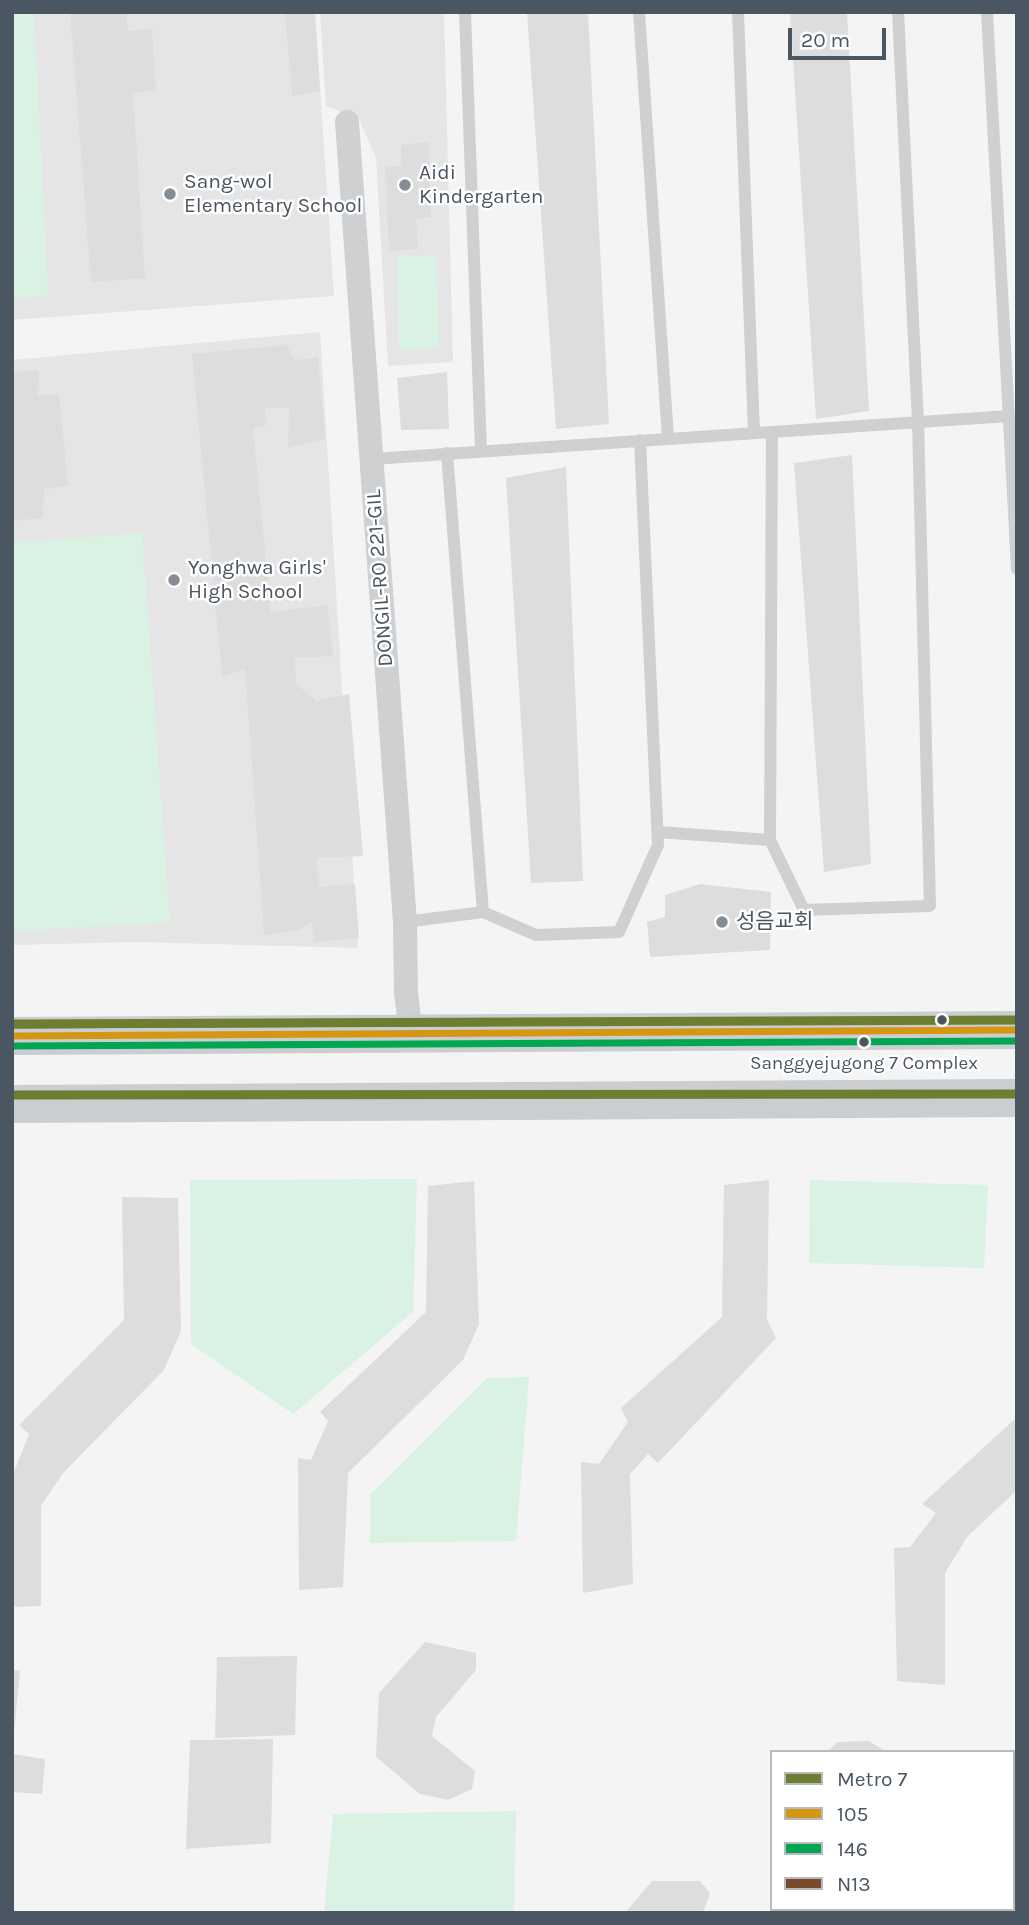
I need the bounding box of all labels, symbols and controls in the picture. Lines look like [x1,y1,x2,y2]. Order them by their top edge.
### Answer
scale bar [791,14,889,58]
text: 20 m [801,28,850,52]
place label: Aidi Kindergarten [419,160,544,210]
place label: Sang-wol Elementary School [184,169,362,219]
marker: Aidi Kindergarten [397,177,413,193]
marker: Sang-wol Elementary School [162,186,178,202]
street label: DONGIL-RO 221-GIL [361,489,399,667]
place label: Yonghwa Girls' High School [188,555,326,605]
marker: Yonghwa Girls' High School [166,572,182,588]
place label: 성음교회 [736,909,813,935]
marker: 성음교회 [714,914,730,930]
unlabelled marker [935,1013,949,1027]
marker: Sanggyejugong 7 Complex [857,1035,871,1049]
place label: Sanggyejugong 7 Complex [750,1053,978,1075]
legend [770,1750,1015,1911]
text: Metro 7 [837,1767,907,1791]
text: 105 [837,1802,868,1826]
text: 146 [837,1837,868,1861]
text: N13 [837,1872,871,1896]

